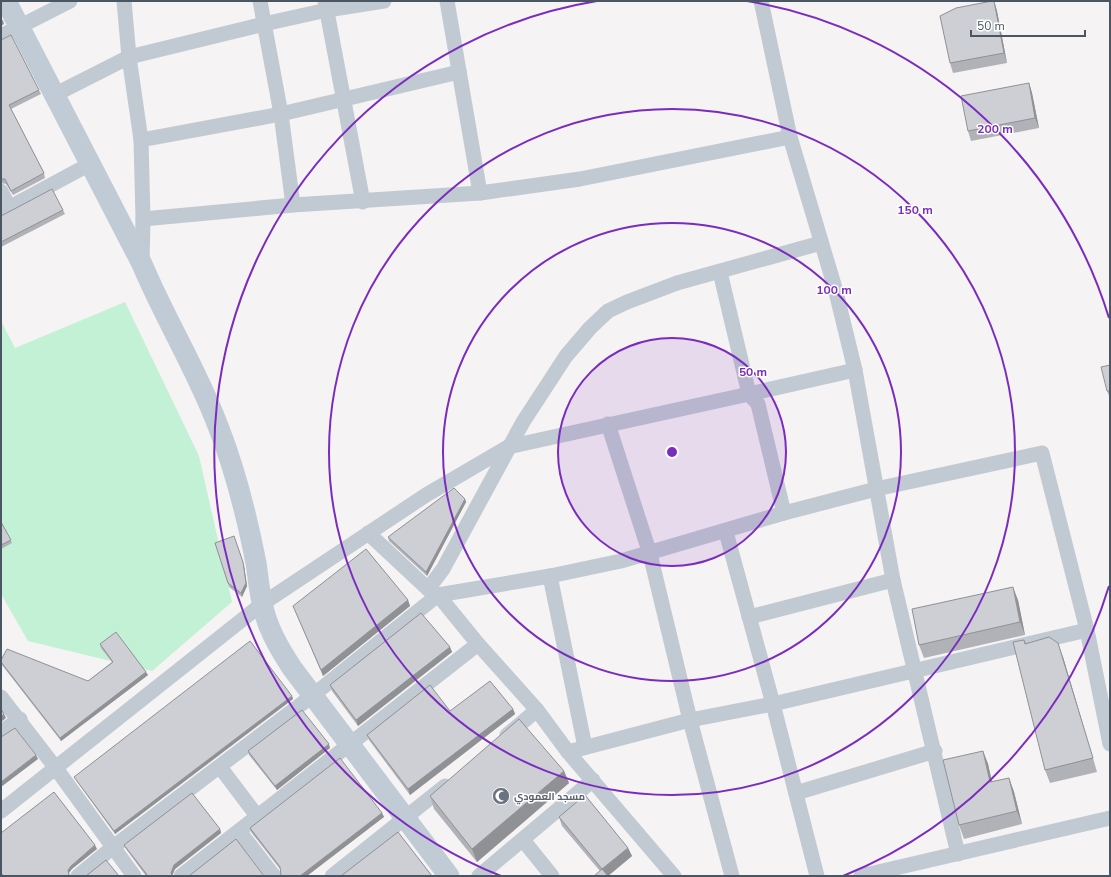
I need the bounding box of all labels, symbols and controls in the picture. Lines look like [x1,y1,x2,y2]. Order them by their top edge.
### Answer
scale bar [971,12,1085,38]
text: 50 m [977,18,1005,34]
text: 200 m [977,121,1013,137]
text: 150 m [897,202,933,218]
text: 100 m [816,282,852,298]
text: 50 m [739,364,767,380]
centre of rings [665,445,679,459]
mosque icon: مسجد العمودي [491,786,511,806]
place label: مسجد العمودي [514,790,585,805]

